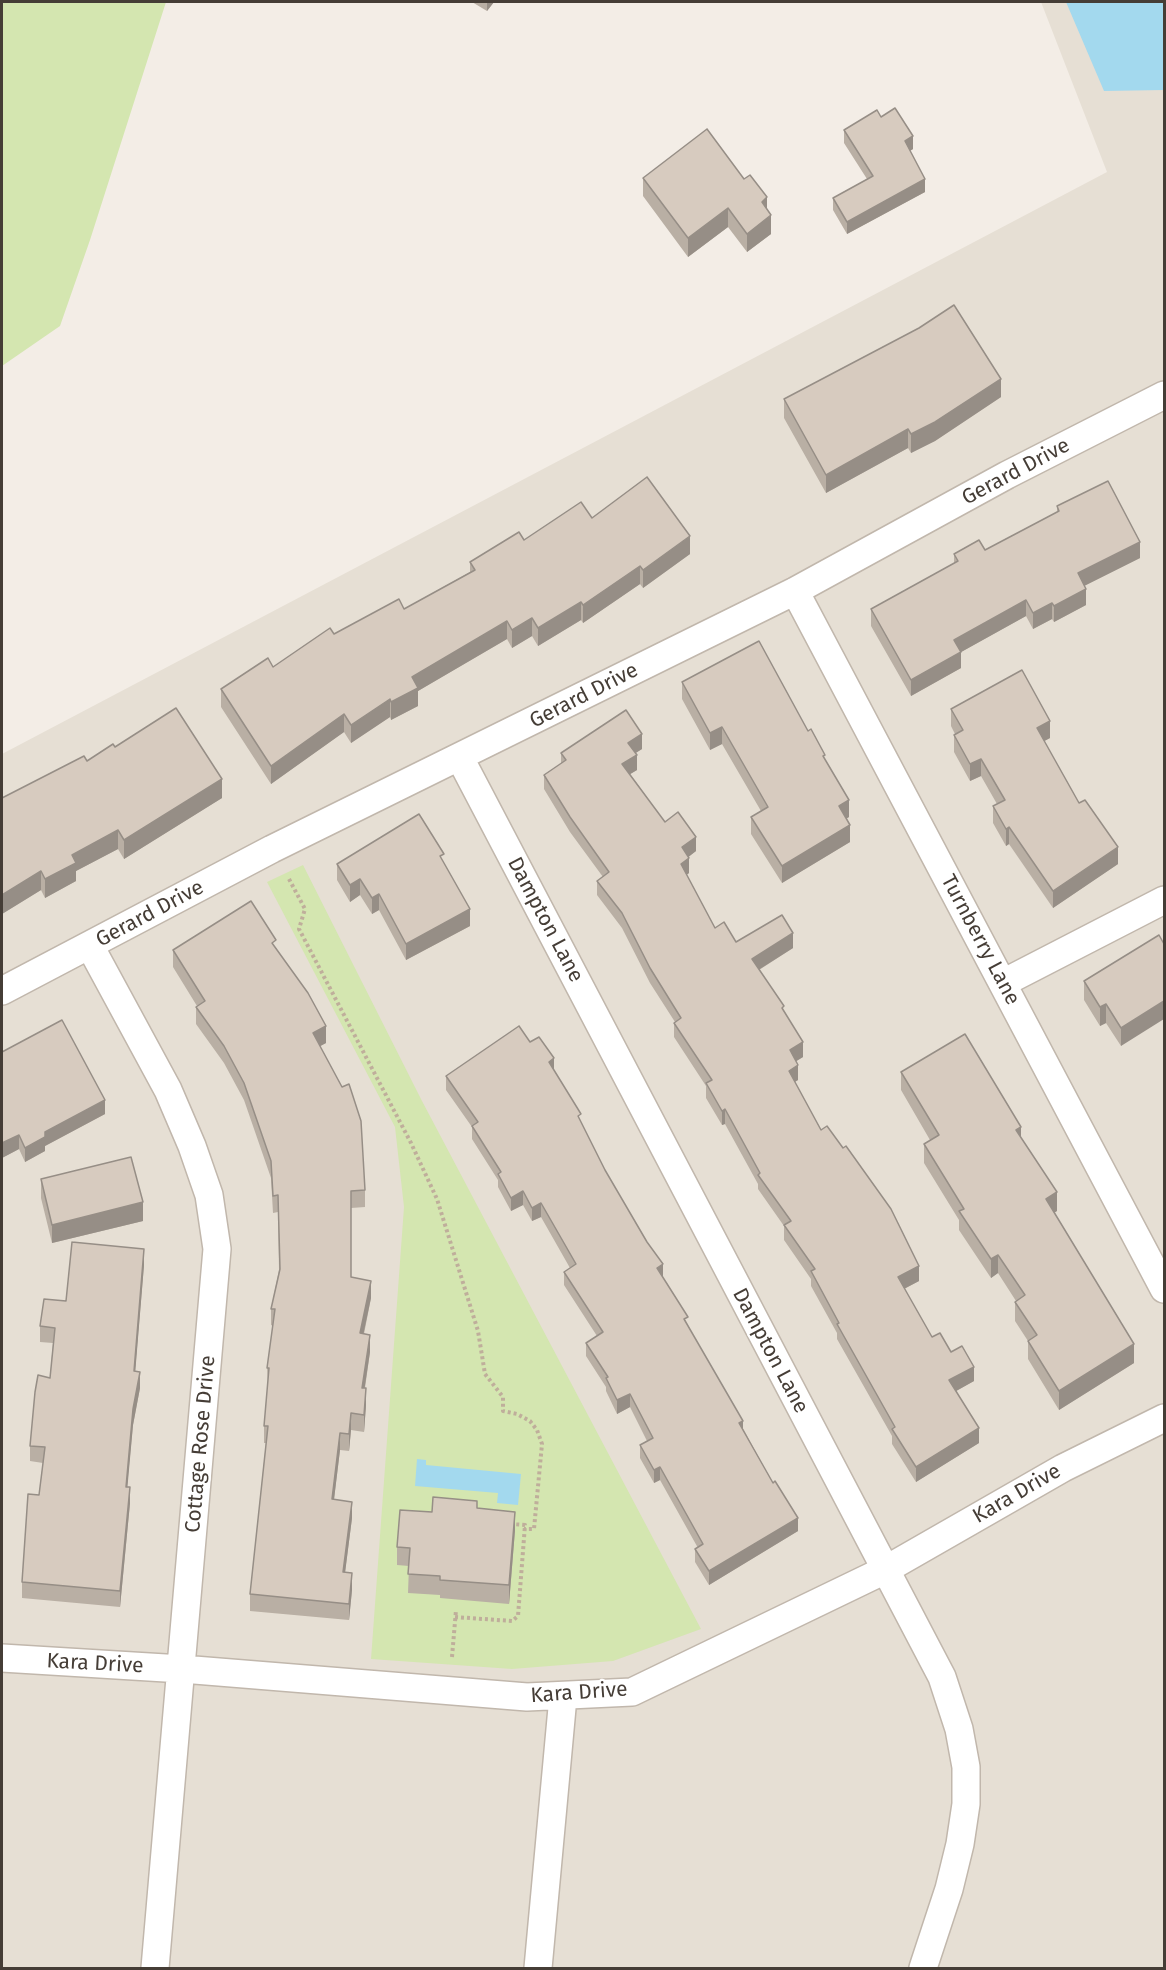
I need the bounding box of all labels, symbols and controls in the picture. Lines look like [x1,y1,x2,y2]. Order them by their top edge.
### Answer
street label: Gerard Drive [958,433,1074,511]
street label: Gerard Drive [526,658,642,734]
street label: Dampton Lane [501,853,589,987]
street label: Turnberry Lane [935,870,1025,1010]
street label: Gerard Drive [92,875,208,953]
street label: Dampton Lane [726,1284,814,1418]
street label: Cottage Rose Drive [181,1354,221,1534]
street label: Kara Drive [969,1459,1065,1529]
street label: Kara Drive [46,1649,144,1679]
street label: Kara Drive [530,1677,628,1709]

